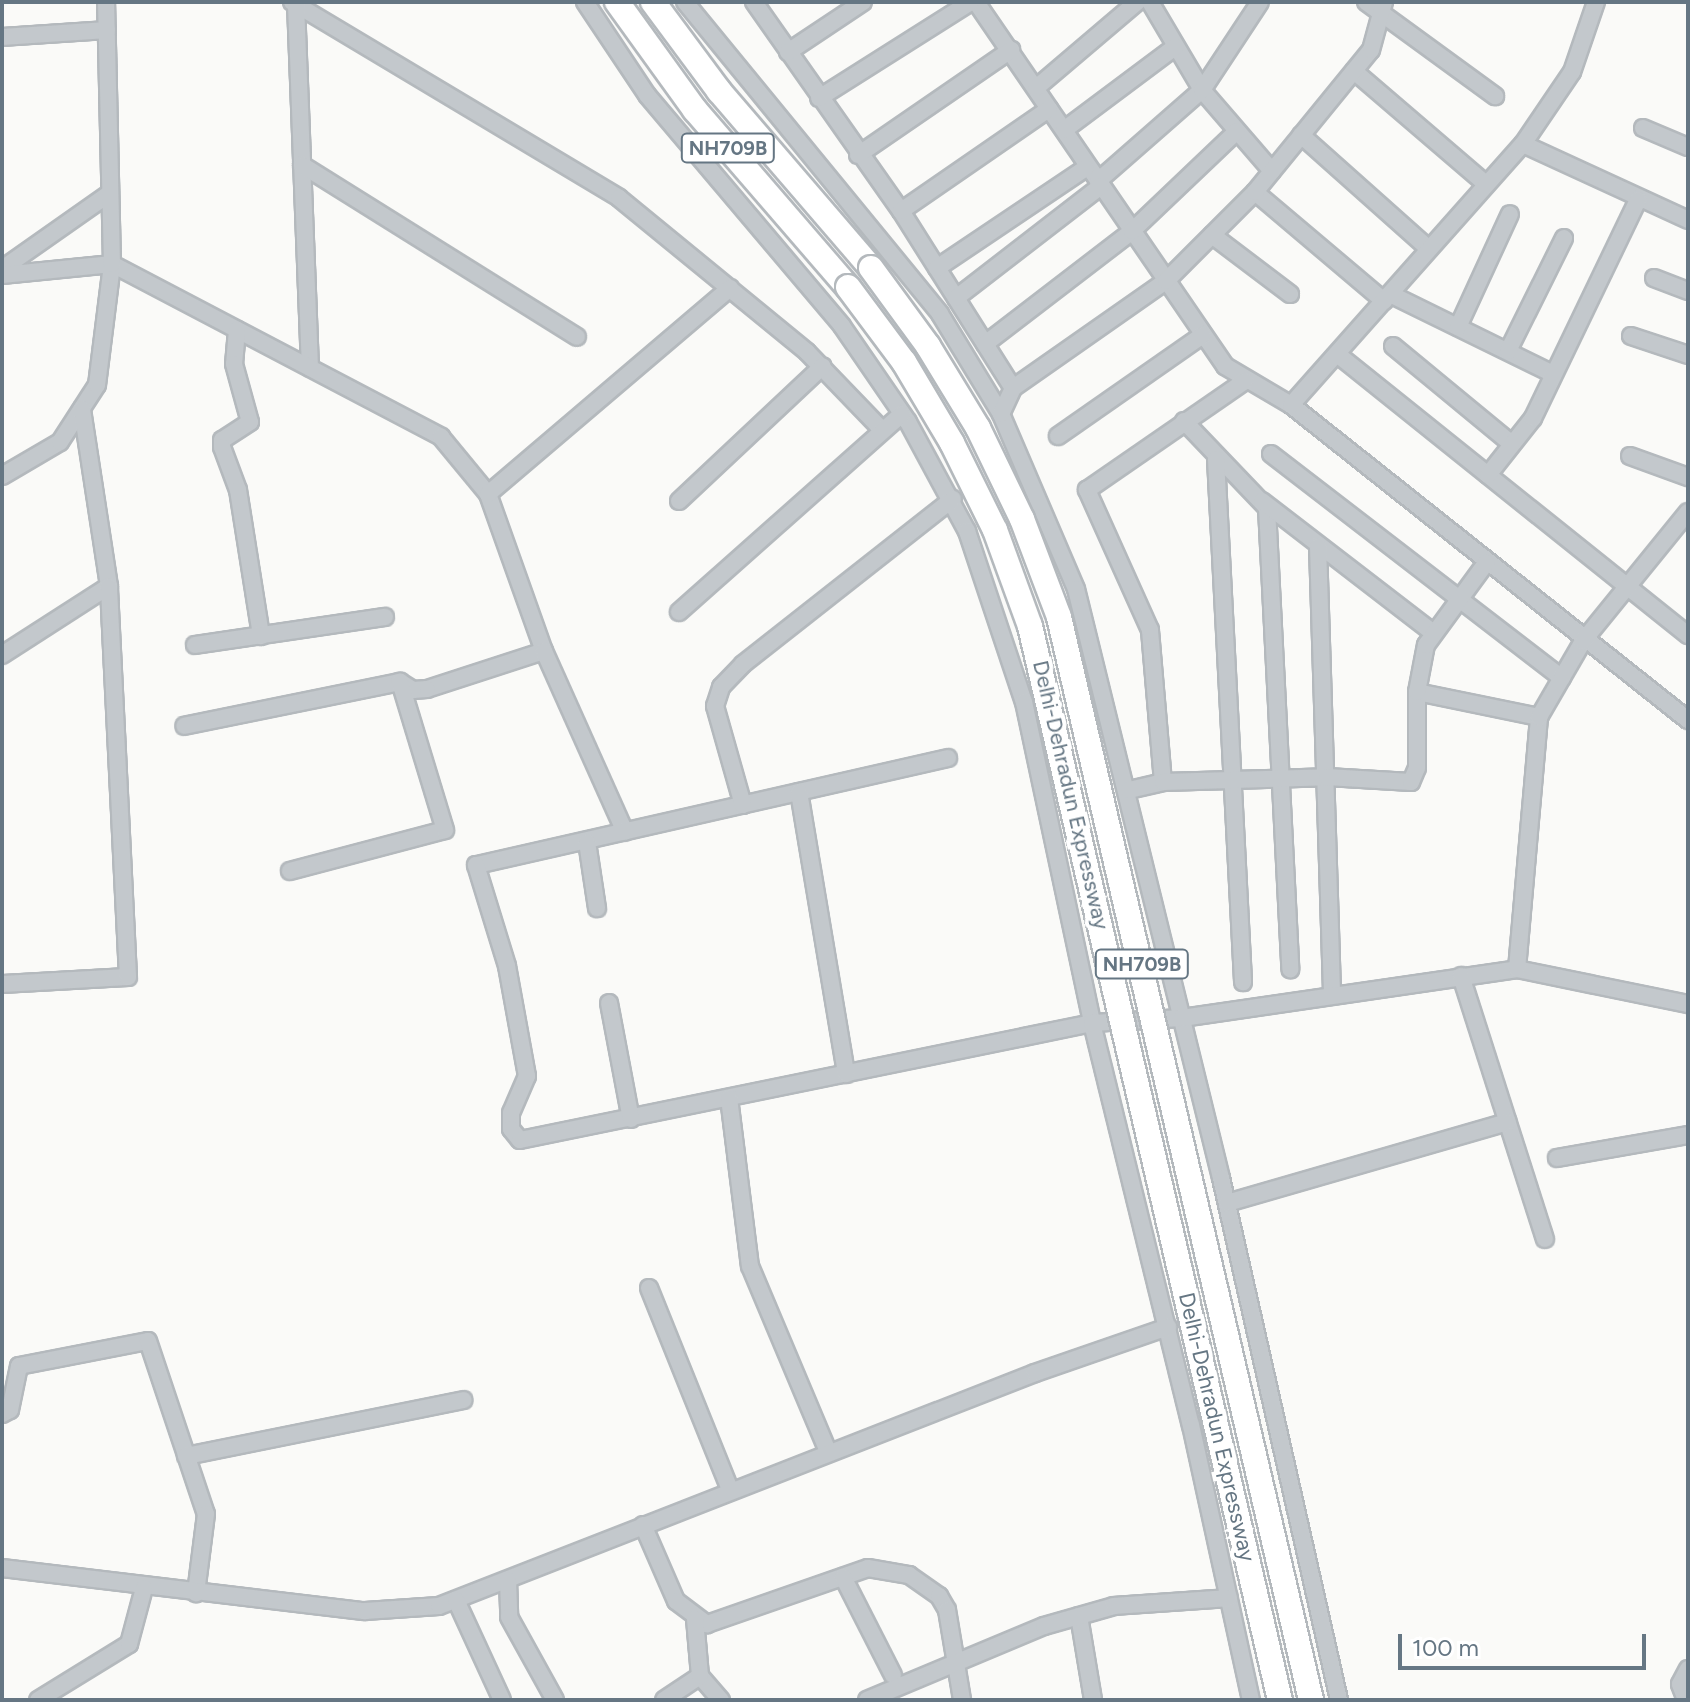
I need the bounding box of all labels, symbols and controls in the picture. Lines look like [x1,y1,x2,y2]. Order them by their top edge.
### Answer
road number: NH709B [680,132,776,164]
street label: Delhi-Dehradun Expressway [1027,658,1115,932]
road number: NH709B [1094,948,1190,980]
street label: Delhi-Dehradun Expressway [1173,1290,1261,1564]
scale bar [1402,1618,1650,1668]
text: 100 m [1412,1633,1479,1662]

